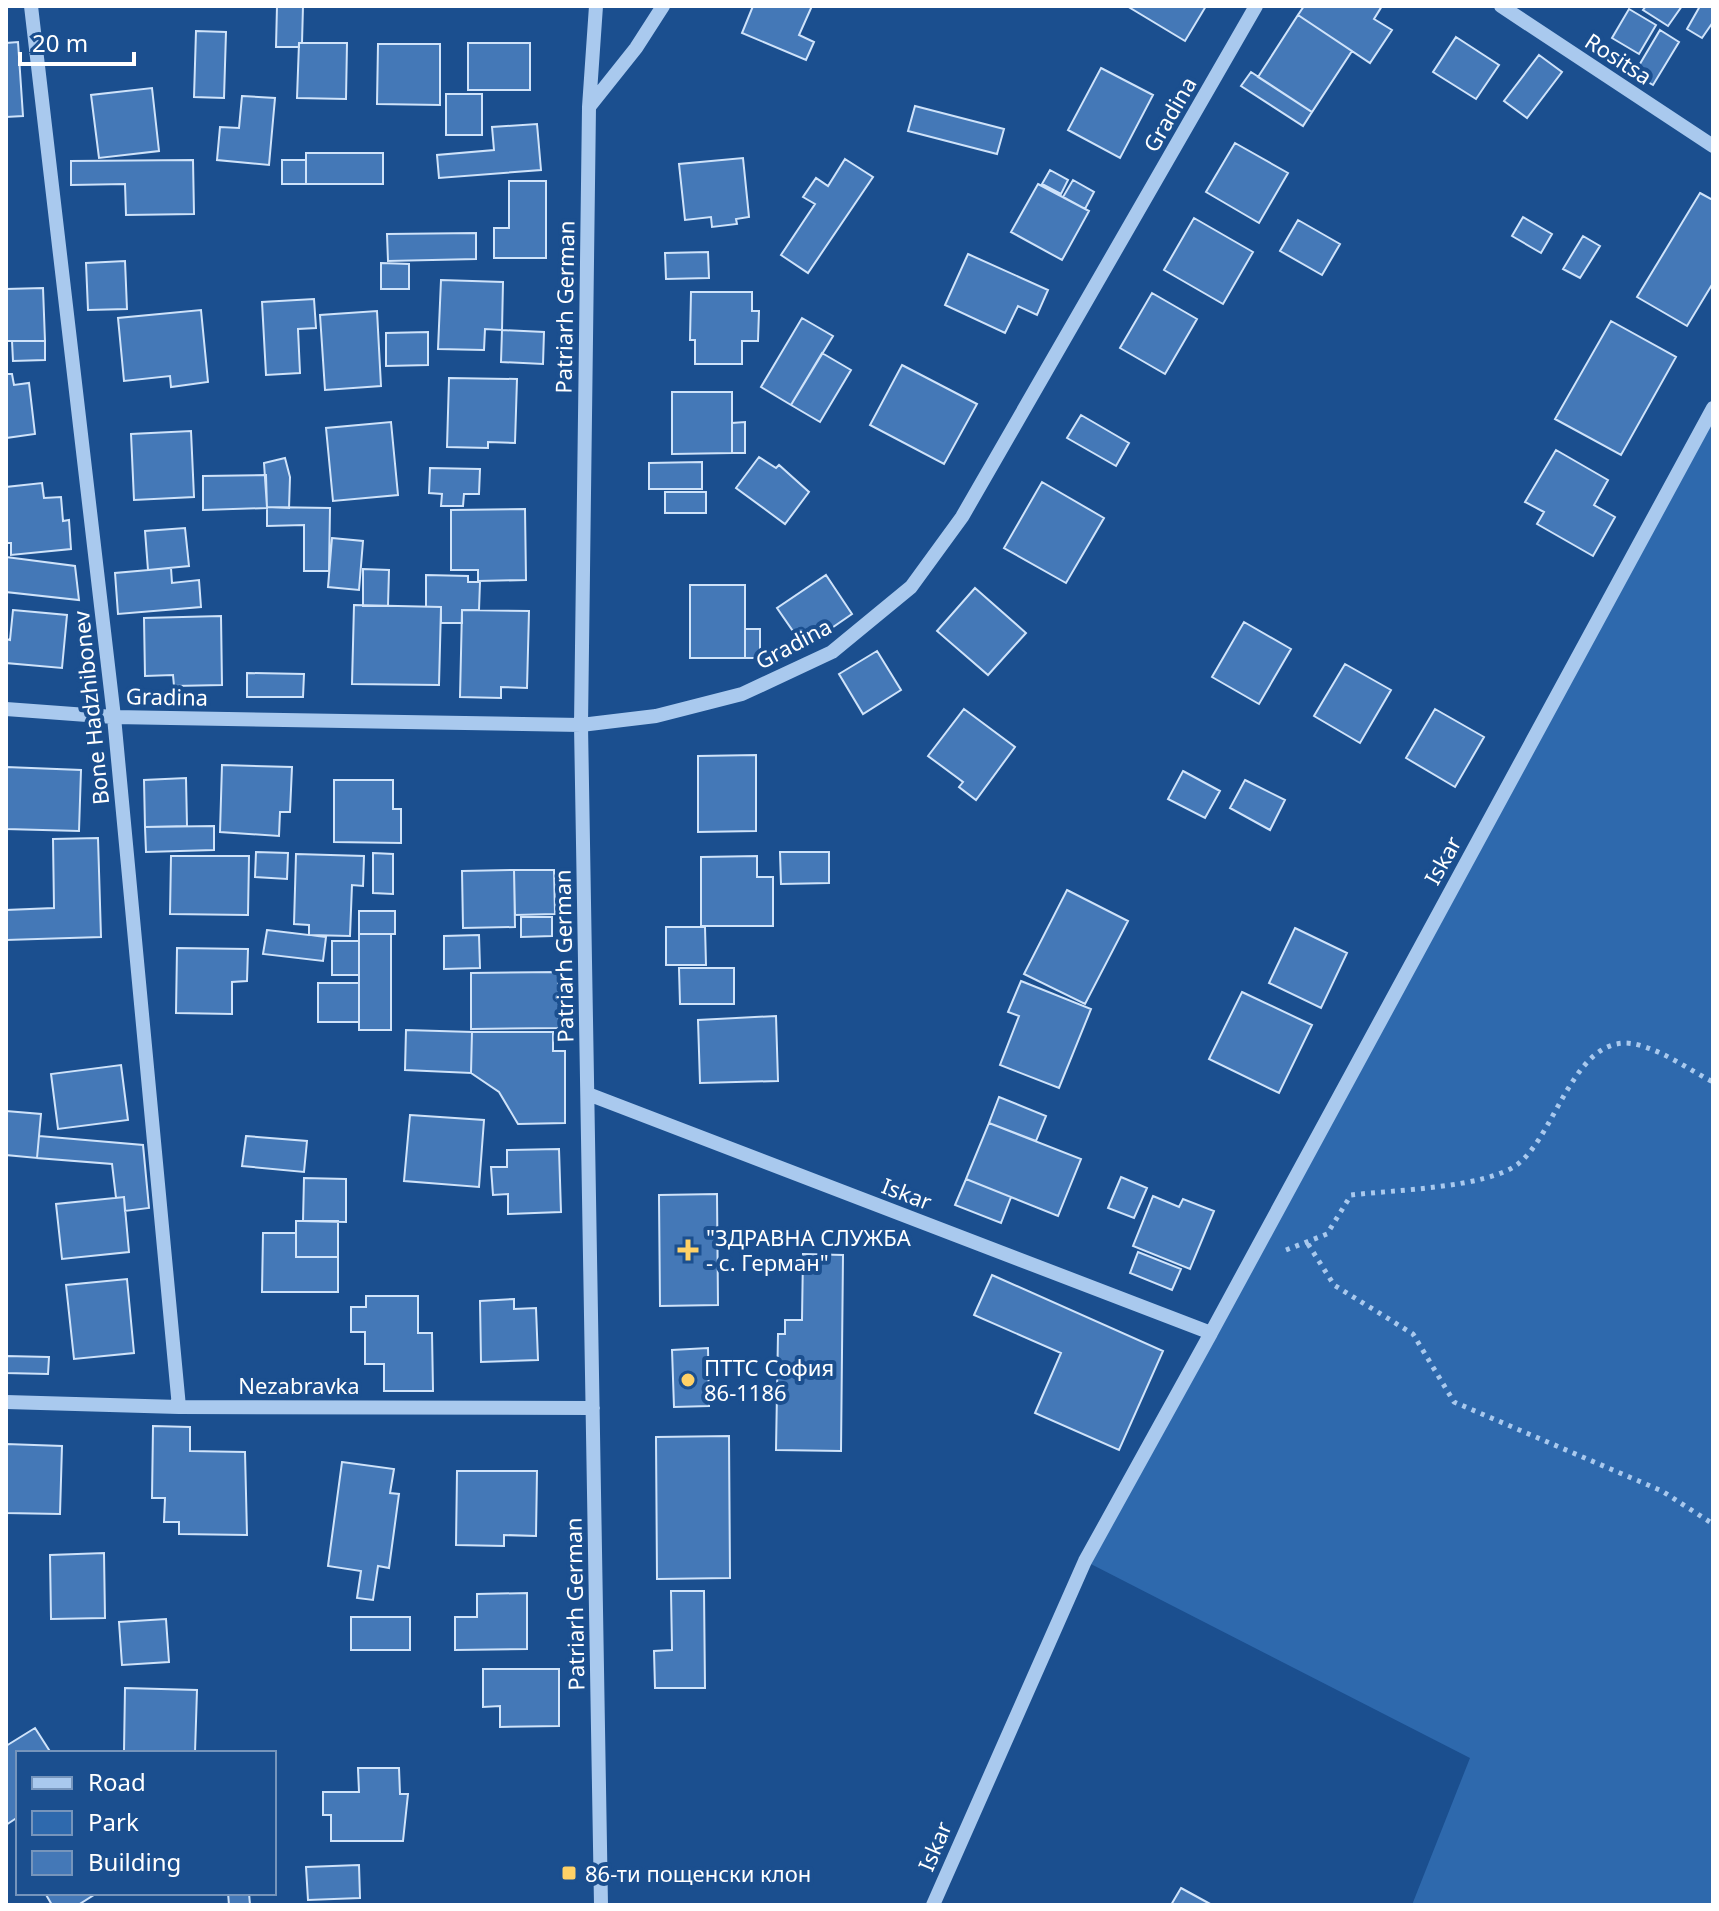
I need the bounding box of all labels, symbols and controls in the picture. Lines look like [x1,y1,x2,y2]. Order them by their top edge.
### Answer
scale bar [20,16,134,66]
street label: Rositsa [1580,25,1658,91]
text: 20 m [32,26,88,59]
street label: Gradina [1135,71,1203,157]
street label: Patriarh German [547,220,581,394]
street label: Bone Hadzhibonev [65,609,115,806]
street label: Gradina [750,610,836,676]
street label: Gradina [126,680,208,712]
street label: Iskar [1416,830,1468,890]
street label: Patriarh German [546,869,580,1043]
street label: Iskar [878,1170,936,1216]
place label: "ЗДРАВНА СЛУЖБА - с. Герман" [706,1222,912,1277]
marker: "ЗДРАВНА СЛУЖБА - с. Герман" [677,1239,699,1261]
place label: ПТТС София 86-1186 [704,1352,834,1407]
street label: Nezabravka [238,1370,360,1400]
marker: ПТТС София 86-1186 [679,1371,697,1389]
street label: Patriarh German [557,1517,591,1691]
legend [16,1751,276,1895]
text: Road [88,1765,146,1798]
text: Park [88,1805,139,1838]
street label: Iskar [910,1817,958,1875]
text: Building [88,1845,181,1878]
place label: 86-ти пощенски клон [585,1858,811,1888]
marker: 86-ти пощенски клон [560,1864,578,1882]

